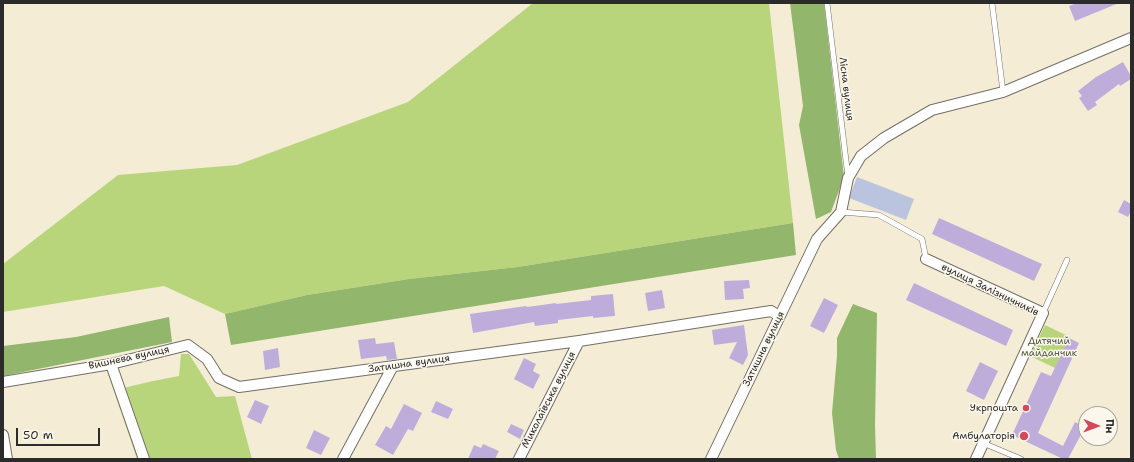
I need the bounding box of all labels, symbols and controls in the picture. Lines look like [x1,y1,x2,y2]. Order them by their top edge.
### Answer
street label: Лісна вулиця [836,56,856,122]
street label: вулиця Залізничників [939,261,1041,319]
street label: Затишна вулиця [741,309,787,389]
park label: Дитячий майданчик [1021,335,1077,358]
street label: Вишнева вулиця [88,344,170,372]
street label: Миколаївська вулиця [519,350,579,450]
street label: Затишна вулиця [367,352,451,376]
place label: Укрпошта [970,402,1018,414]
marker: Укрпошта [1021,403,1031,413]
north arrow [1078,406,1118,446]
text: Пн [1102,419,1117,434]
scale bar [18,420,102,446]
text: 50 m [23,427,53,443]
place label: Амбулаторія [952,430,1015,442]
marker: Амбулаторія [1018,430,1030,442]

